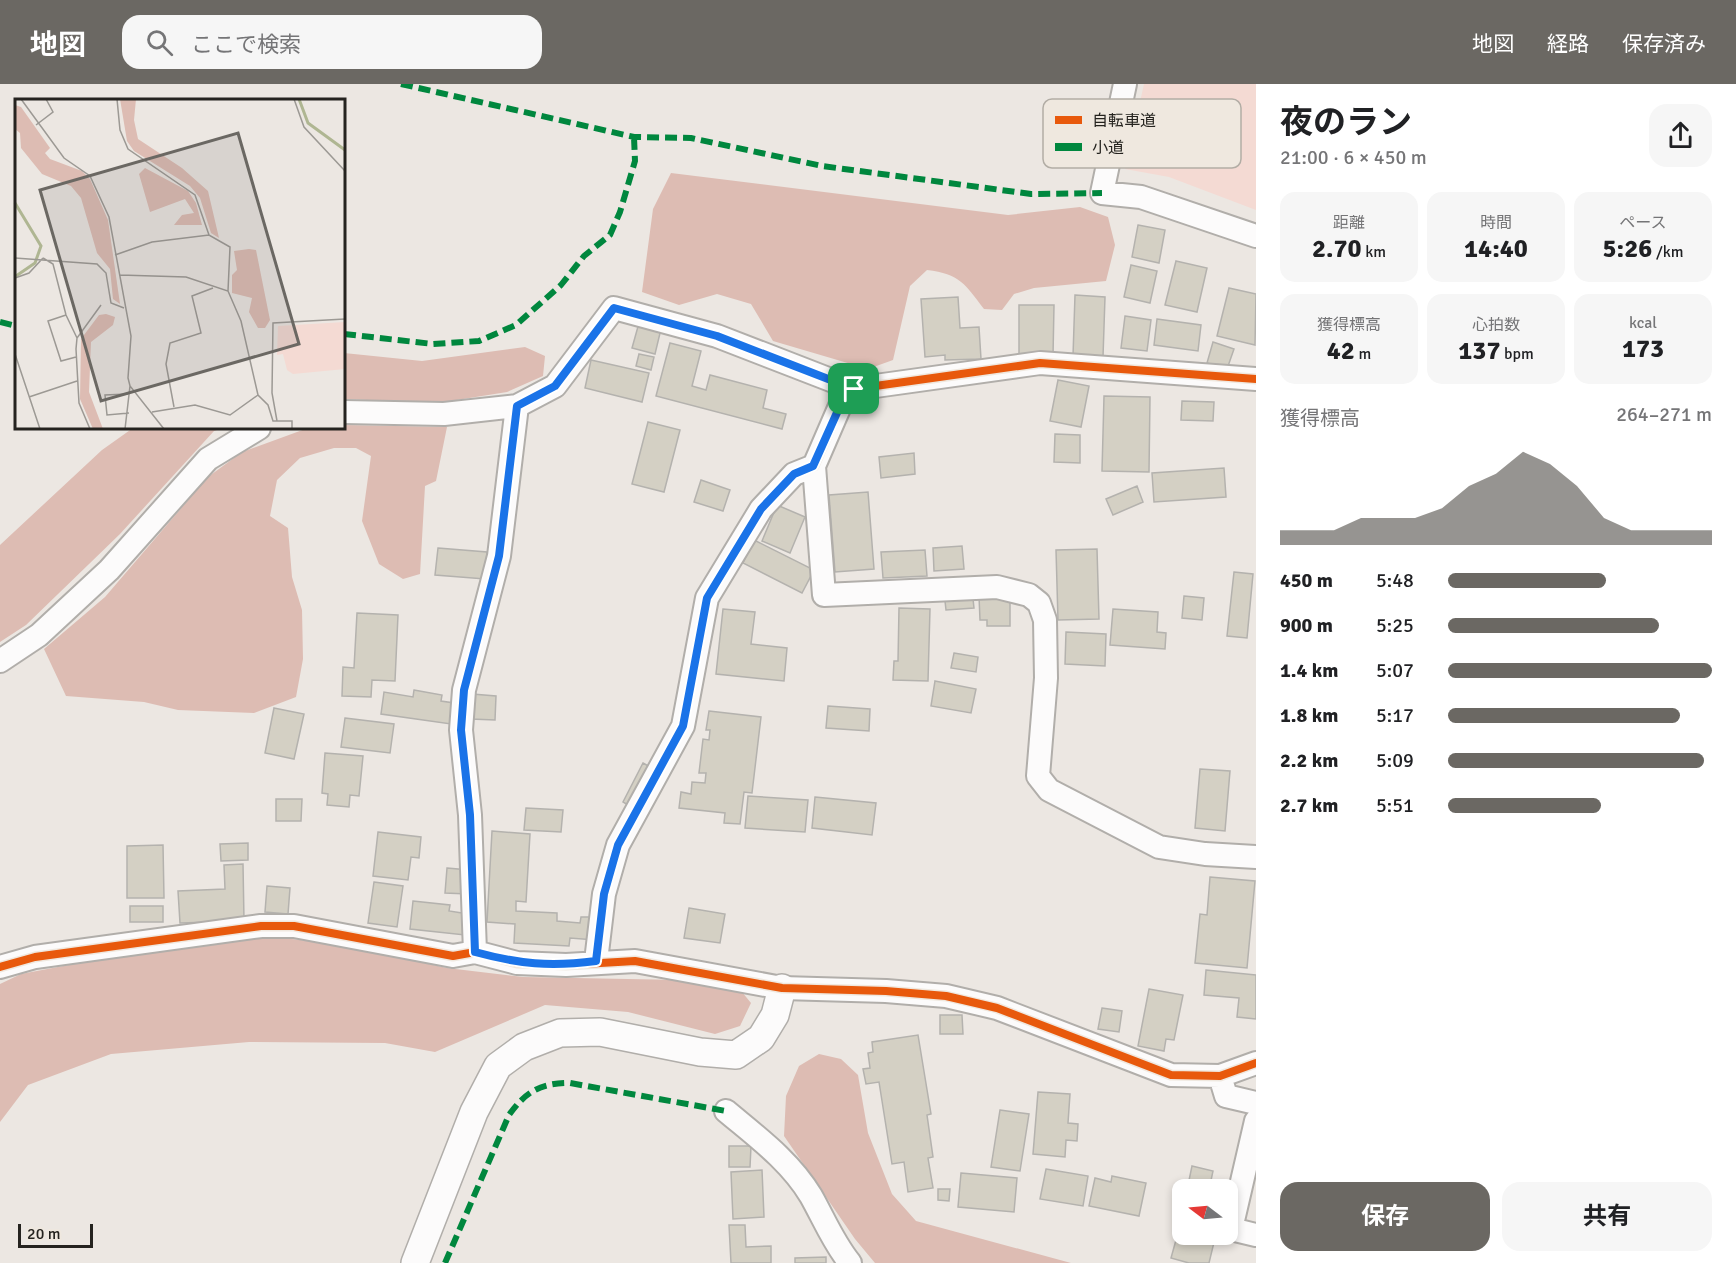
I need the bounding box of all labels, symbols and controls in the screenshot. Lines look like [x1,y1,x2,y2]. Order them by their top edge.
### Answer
search box [122,15,542,69]
icon: search [143,26,176,59]
text: 地図 [30,28,86,62]
text: ここで検索 [191,31,301,58]
text: 地図 [1472,31,1514,57]
text: 経路 [1547,31,1589,57]
text: 保存済み [1622,31,1706,57]
inset map [15,99,345,429]
legend [1043,99,1241,168]
text: 夜のラン [1280,102,1412,143]
button: share [1649,104,1712,167]
text: 自転車道 [1092,111,1156,131]
text: 小道 [1092,138,1124,158]
text: 21:00 · 6 × 450 m [1280,145,1427,170]
text: 距離 [1333,213,1365,233]
text: 時間 [1480,213,1512,233]
text: ペース [1619,213,1667,233]
text: 2.70 [1312,233,1362,265]
text: 14:40 [1464,233,1528,265]
text: 5:26 [1603,233,1652,265]
text: km [1362,242,1386,262]
text: /km [1652,242,1683,262]
text: kcal [1629,313,1657,333]
text: 獲得標高 [1317,315,1381,335]
text: 心拍数 [1472,315,1520,335]
text: 173 [1622,333,1664,365]
text: 42 [1327,335,1355,367]
text: 137 [1458,335,1500,367]
text: m [1355,344,1371,364]
text: bpm [1500,344,1534,364]
pin [828,363,879,414]
icon: arrive [837,372,870,405]
text: 264–271 m [1616,402,1712,427]
text: 獲得標高 [1280,406,1360,431]
text: 450 m [1280,568,1333,593]
text: 5:48 [1376,568,1414,593]
text: 900 m [1280,613,1333,638]
text: 5:25 [1376,613,1414,638]
text: 1.4 km [1280,658,1338,683]
text: 5:07 [1376,658,1414,683]
text: 1.8 km [1280,703,1338,728]
text: 5:17 [1376,703,1414,728]
text: 2.2 km [1280,748,1338,773]
text: 5:09 [1376,748,1414,773]
text: 2.7 km [1280,793,1338,818]
text: 5:51 [1376,793,1414,818]
north arrow [1172,1179,1238,1245]
map controls [1172,1179,1238,1245]
button: 保存 [1280,1182,1490,1251]
button: 共有 [1502,1182,1712,1251]
scale bar [18,1221,93,1248]
text: 20 m [27,1224,61,1244]

